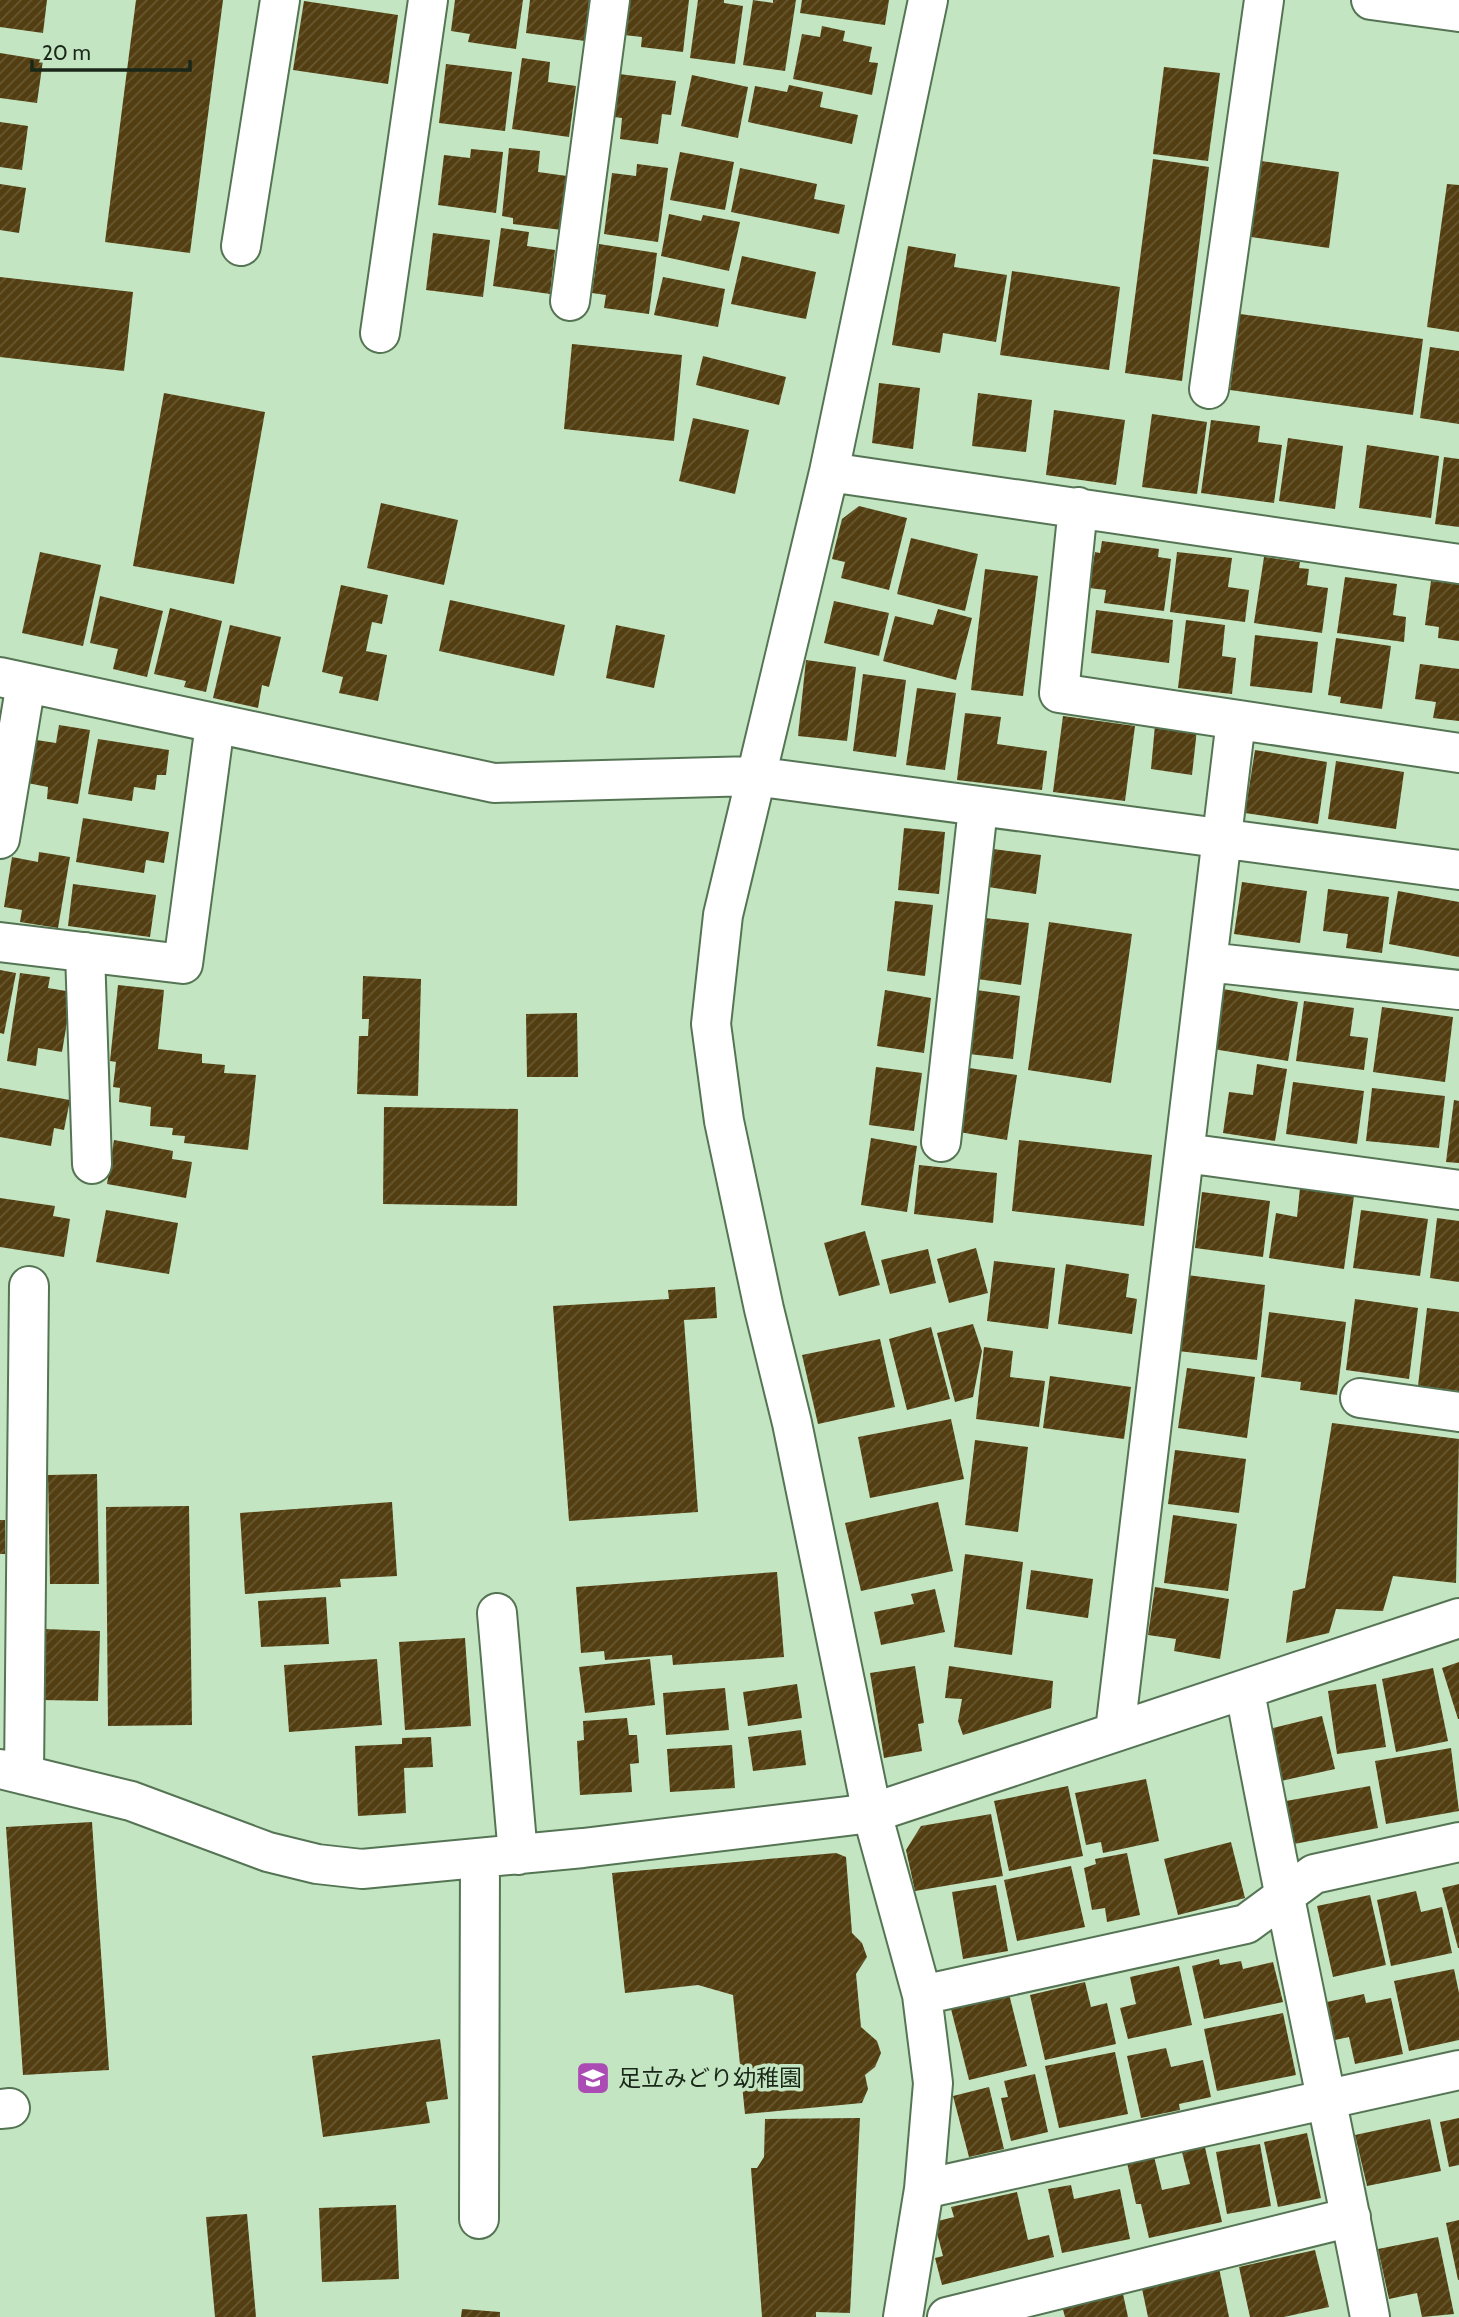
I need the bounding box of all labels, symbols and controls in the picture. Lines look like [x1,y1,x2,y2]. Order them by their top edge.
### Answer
scale bar [32,28,189,72]
text: 20 m [42,40,91,65]
school or university icon: 足立みどり幼稚園 [574,2059,612,2097]
place label: 足立みどり幼稚園 [618,2064,802,2092]

